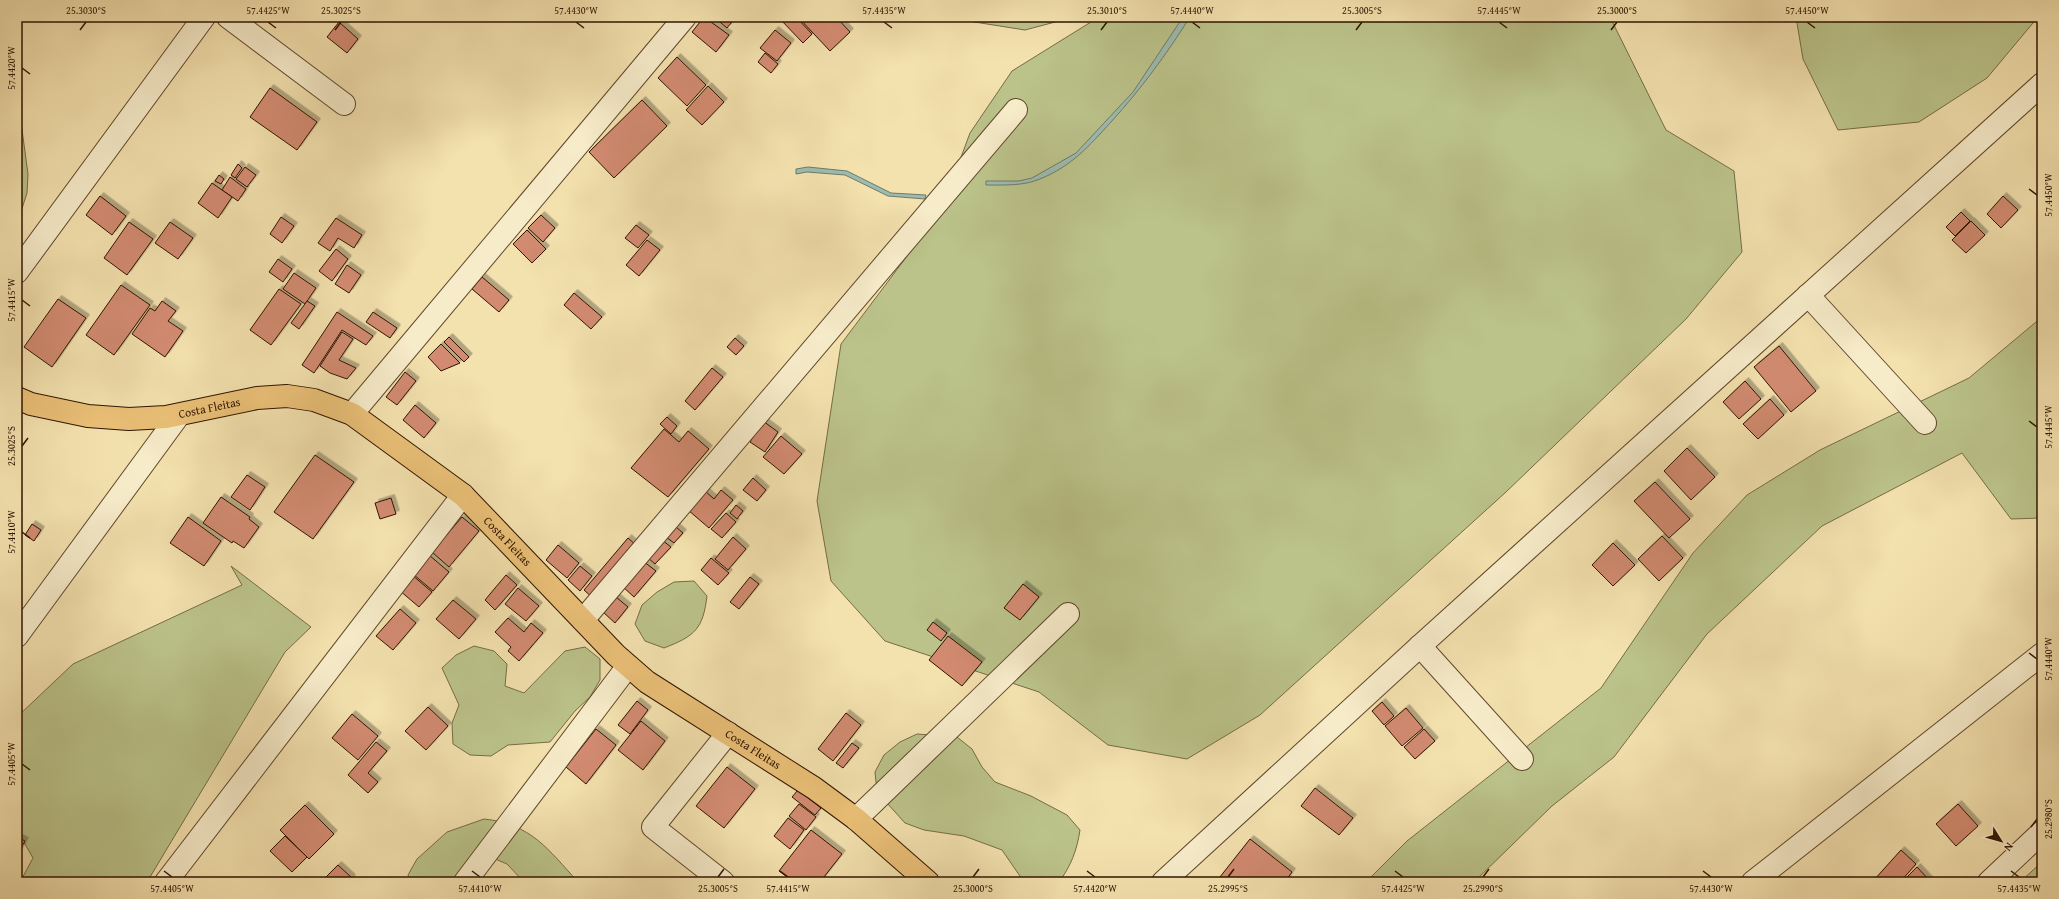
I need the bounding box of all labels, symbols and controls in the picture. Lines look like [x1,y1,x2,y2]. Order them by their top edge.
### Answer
text: 25.3030°S [66,3,106,18]
text: 57.4425°W [246,3,290,18]
text: 25.3025°S [321,3,361,18]
text: 57.4430°W [554,3,598,18]
text: 57.4435°W [862,3,906,18]
text: 25.3010°S [1087,3,1127,18]
text: 57.4440°W [1170,3,1214,18]
text: 25.3005°S [1342,3,1382,18]
text: 57.4445°W [1477,3,1521,18]
text: 25.3000°S [1597,3,1637,18]
text: 57.4450°W [1785,3,1829,18]
text: 57.4420°W [4,46,19,90]
text: 57.4450°W [2041,173,2056,217]
text: 57.4415°W [4,278,19,322]
street label: Costa Fleitas [177,393,242,422]
text: 57.4445°W [2041,405,2056,449]
text: 25.3025°S [4,426,19,466]
text: 57.4410°W [4,510,19,554]
street label: Costa Fleitas [480,512,536,570]
text: 57.4440°W [2041,637,2056,681]
street label: Costa Fleitas [722,725,785,773]
text: 57.4405°W [4,742,19,786]
text: 25.2980°S [2041,799,2056,839]
north arrow [1981,821,2021,861]
text: N [2000,839,2018,855]
text: 57.4405°W [150,881,194,896]
text: 57.4410°W [458,881,502,896]
text: 25.3005°S [698,881,738,896]
text: 57.4415°W [766,881,810,896]
text: 25.3000°S [953,881,993,896]
text: 57.4420°W [1073,881,1117,896]
text: 25.2995°S [1208,881,1248,896]
text: 57.4425°W [1381,881,1425,896]
text: 25.2990°S [1463,881,1503,896]
text: 57.4430°W [1689,881,1733,896]
text: 57.4435°W [1997,881,2041,896]

